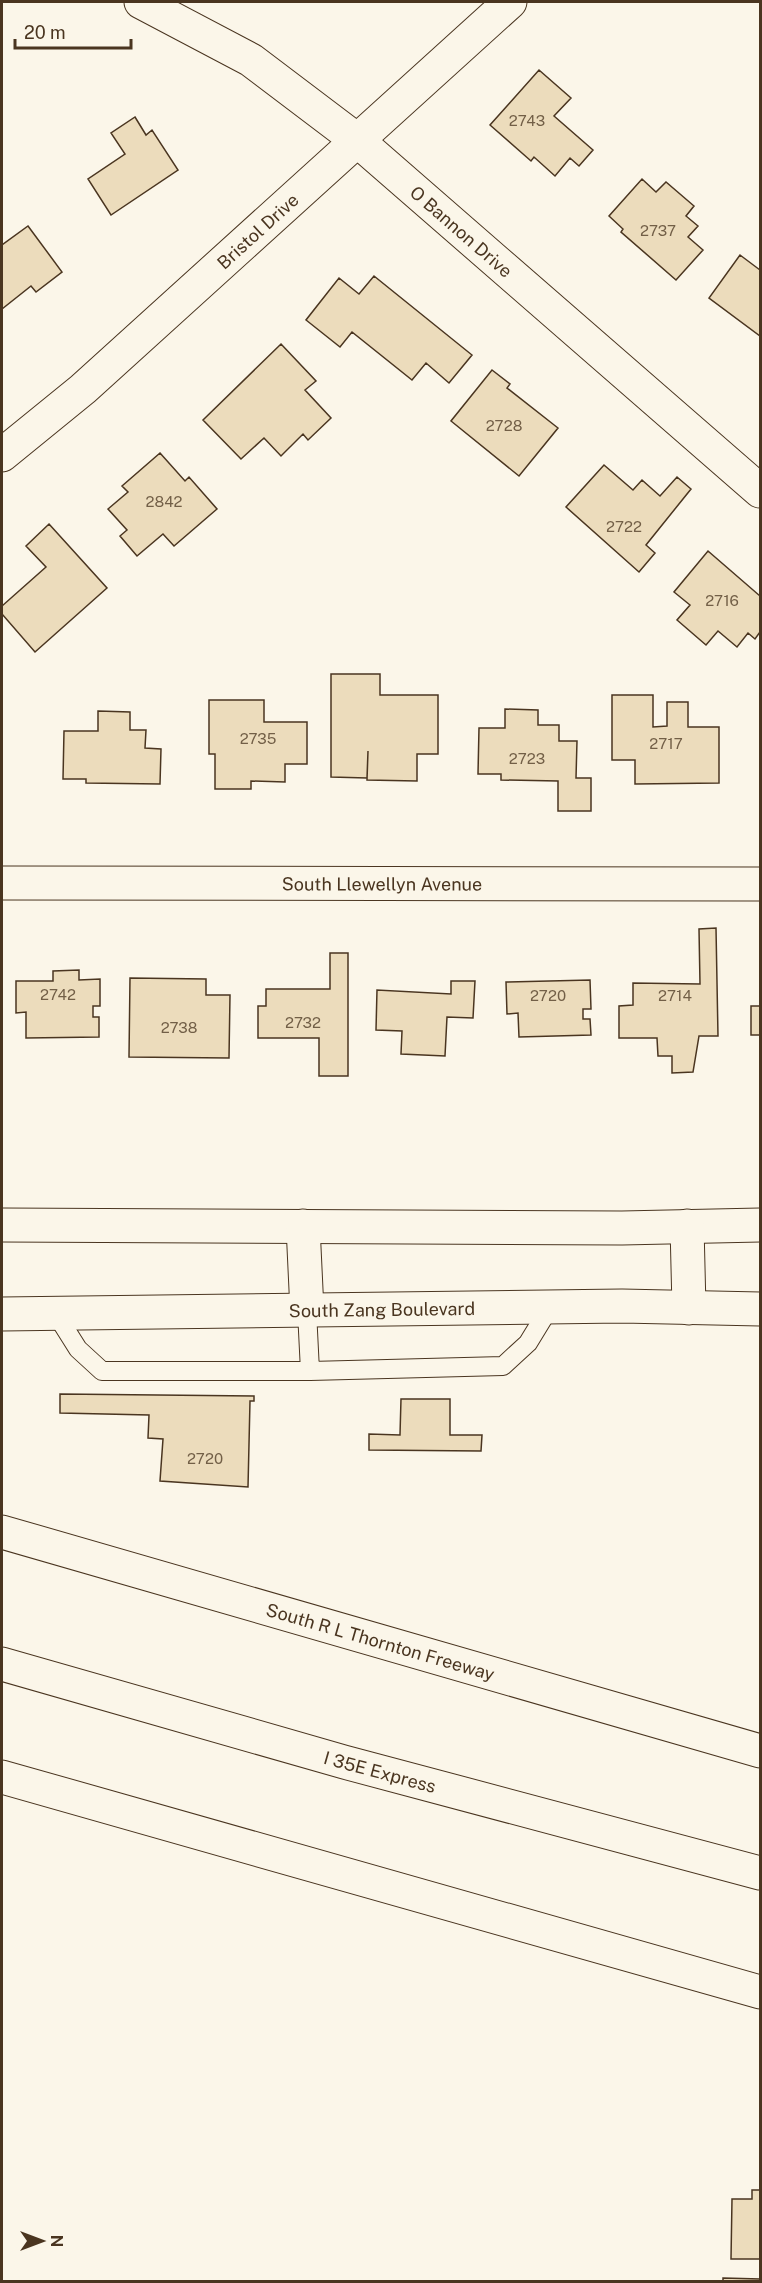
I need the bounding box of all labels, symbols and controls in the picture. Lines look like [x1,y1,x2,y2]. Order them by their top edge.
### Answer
scale bar [15,12,130,50]
text: 20 m [24,22,66,43]
house number: 2743 [509,112,545,129]
street label: O Bannon Drive [406,181,517,281]
street label: Bristol Drive [213,189,302,273]
house number: 2737 [640,222,676,239]
house number: 2728 [486,417,522,434]
house number: 2842 [146,493,183,510]
house number: 2722 [606,518,642,535]
house number: 2716 [705,592,739,609]
house number: 2735 [240,730,276,747]
house number: 2717 [649,735,683,752]
house number: 2723 [509,750,545,767]
street label: South Llewellyn Avenue [282,873,482,894]
house number: 2742 [40,986,76,1003]
house number: 2720 [530,987,566,1004]
house number: 2714 [658,987,692,1004]
house number: 2732 [285,1014,321,1031]
house number: 2738 [161,1019,197,1036]
street label: South Zang Boulevard [289,1297,475,1321]
house number: 2720 [187,1450,223,1467]
street label: South R L Thornton Freeway [264,1598,498,1684]
street label: I 35E Express [322,1746,438,1797]
north arrow [12,2211,72,2271]
text: N [47,2235,66,2247]

